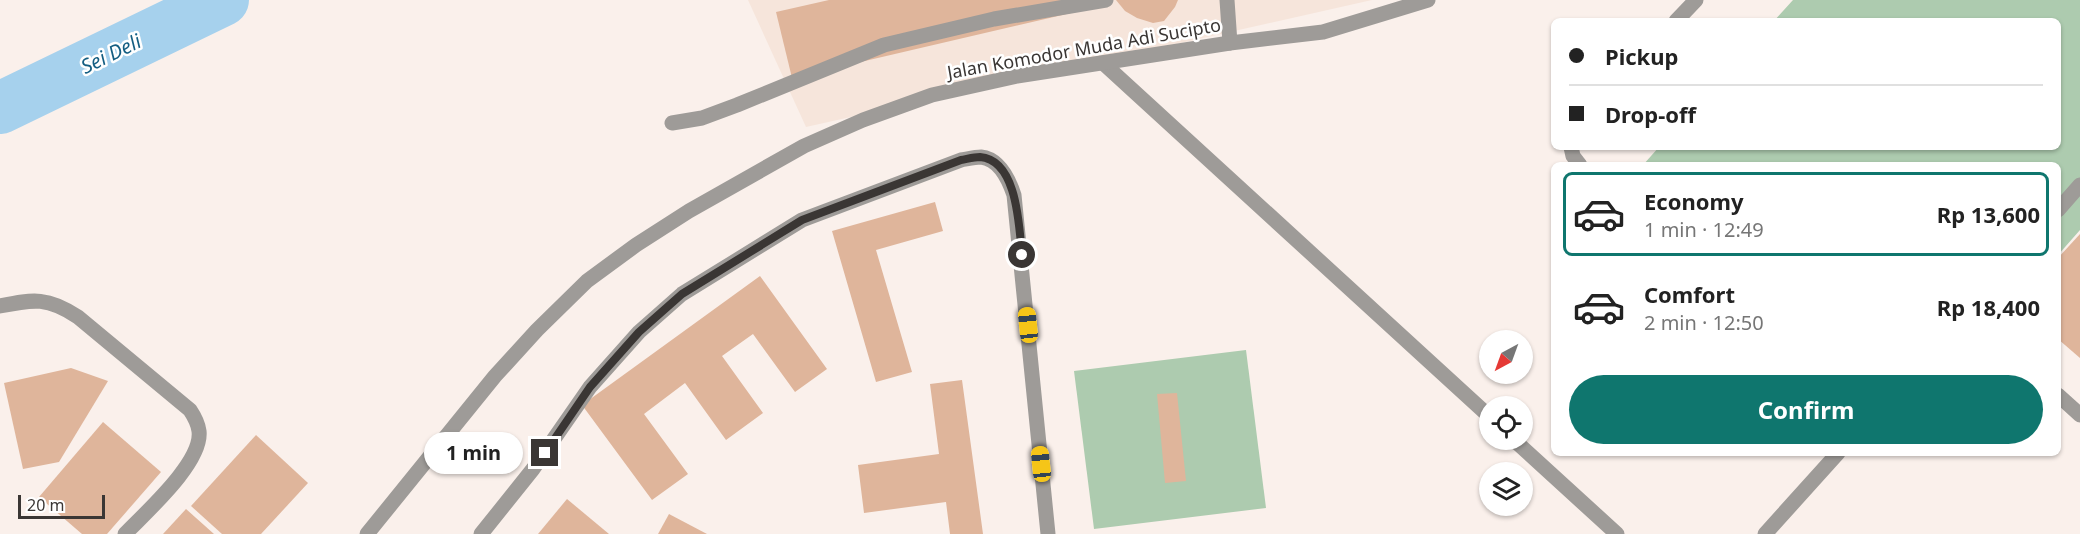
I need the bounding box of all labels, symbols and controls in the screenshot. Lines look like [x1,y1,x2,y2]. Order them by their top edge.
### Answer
street label: Jalan Komodor Muda Adi Sucipto [943,12,1222,84]
water label: Sei Deli [76,27,146,80]
text: Pickup [1605,41,1678,71]
text: Drop-off [1605,99,1696,129]
text: Economy [1644,186,1743,216]
icon: car [1572,187,1626,241]
text: Rp 13,600 [1937,199,2040,229]
text: 1 min · 12:49 [1644,216,1764,243]
route start [1008,241,1035,268]
text: Comfort [1644,279,1735,309]
icon: car [1572,280,1626,334]
text: Rp 18,400 [1937,292,2040,322]
car [1017,306,1039,344]
text: 2 min · 12:50 [1644,309,1764,336]
north arrow [1479,330,1533,384]
map controls [1479,330,1533,516]
button: Confirm [1569,375,2043,444]
button: locate [1479,396,1533,450]
callout: 1 min [425,432,524,474]
text: 1 min [446,439,501,466]
route end [531,439,558,466]
car [1030,445,1052,483]
button: layers [1479,462,1533,516]
scale bar [18,492,105,520]
text: 20 m [27,494,64,516]

